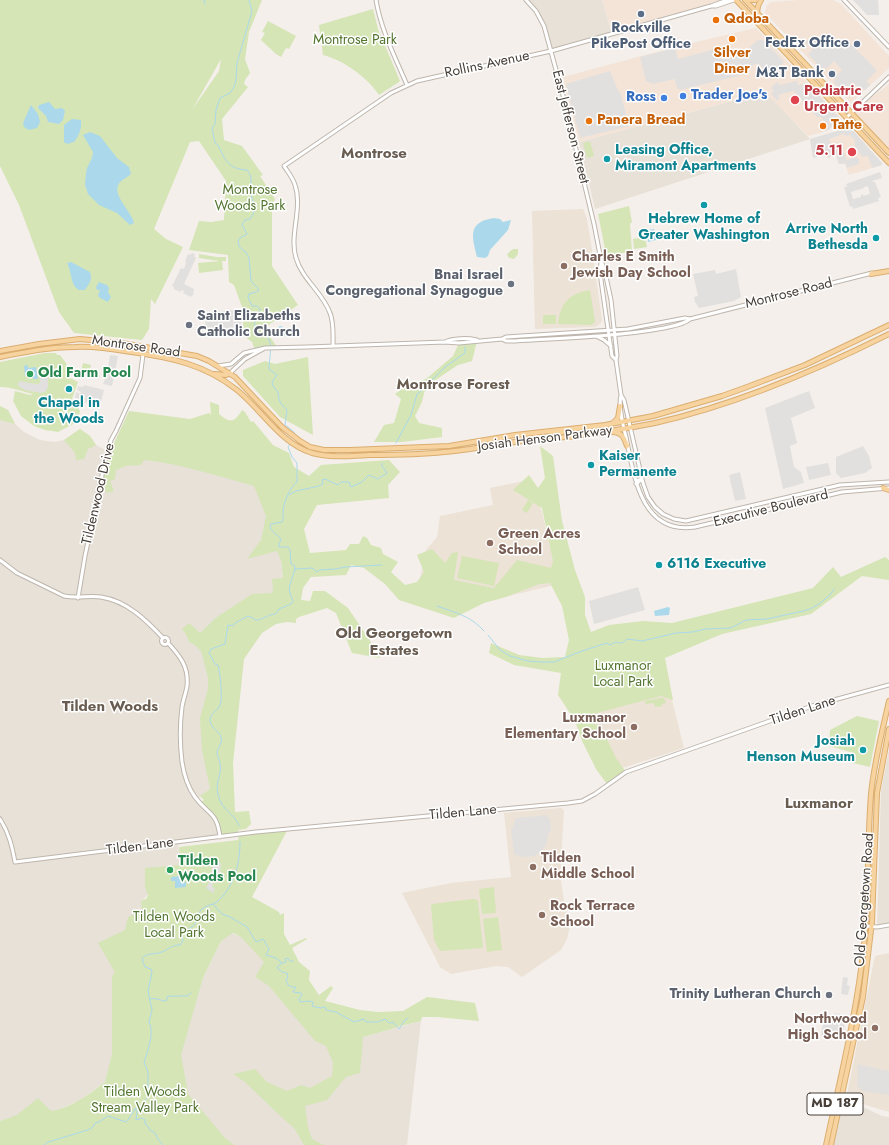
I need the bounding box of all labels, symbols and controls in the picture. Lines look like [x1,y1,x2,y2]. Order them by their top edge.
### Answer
marker: Rockville PikePost Office [636,9,646,19]
place label: Qdoba [724,12,769,28]
marker: Qdoba [711,15,721,25]
place label: Rockville PikePost Office [591,21,691,54]
park label: Montrose Park [313,33,397,49]
marker: Silver Diner [727,34,737,44]
place label: FedEx Office [765,36,849,52]
marker: FedEx Office [852,39,862,49]
place label: Silver Diner [713,46,751,78]
street label: Rollins Avenue [443,48,531,82]
place label: M&T Bank [756,66,824,82]
street label: East Jefferson Street [548,68,592,186]
marker: M&T Bank [827,69,837,79]
place label: Pediatric Urgent Care [804,84,884,116]
place label: Trader Joe's [691,88,767,104]
place label: Ross [626,90,656,106]
marker: Trader Joe's [678,91,688,101]
marker: Ross [659,93,669,103]
marker: Pediatric Urgent Care [789,94,801,106]
place label: Panera Bread [597,113,685,129]
marker: Panera Bread [584,116,594,126]
place label: Tatte [831,118,862,134]
marker: Tatte [818,121,828,131]
place label: Leasing Office, Miramont Apartments [615,143,756,176]
place label: 5.11 [815,144,843,160]
district label: Montrose [341,145,407,163]
marker: 5.11 [846,146,858,158]
marker: Leasing Office, Miramont Apartments [602,154,612,164]
park label: Montrose Woods Park [215,183,285,216]
marker: Hebrew Home of Greater Washington [699,200,709,210]
place label: Hebrew Home of Greater Washington [638,212,770,244]
place label: Arrive North Bethesda [785,222,868,254]
marker: Arrive North Bethesda [871,233,881,243]
place label: Charles E Smith Jewish Day School [572,250,691,282]
marker: Charles E Smith Jewish Day School [559,261,569,271]
place label: Bnai Israel Congregational Synagogue [325,268,503,300]
street label: Montrose Road [744,275,834,313]
marker: Bnai Israel Congregational Synagogue [506,279,516,289]
place label: Saint Elizabeths Catholic Church [197,309,300,342]
marker: Saint Elizabeths Catholic Church [184,320,194,330]
street label: Montrose Road [91,332,181,362]
place label: Old Farm Pool [38,366,131,382]
marker: Old Farm Pool [25,369,35,379]
district label: Montrose Forest [396,376,510,394]
marker: Chapel in the Woods [64,384,74,394]
place label: Chapel in the Woods [34,396,104,428]
street label: Josiah Henson Parkway [477,422,613,456]
street label: Tildenwood Drive [79,442,119,546]
place label: Kaiser Permanente [599,449,677,482]
marker: Kaiser Permanente [586,460,596,470]
street label: Executive Boulevard [712,487,830,531]
place label: Green Acres School [498,527,580,560]
marker: Green Acres School [485,538,495,548]
place label: 6116 Executive [667,557,766,573]
marker: 6116 Executive [654,560,664,570]
district label: Old Georgetown Estates [336,625,452,660]
park label: Luxmanor Local Park [593,659,653,692]
street label: Tilden Lane [768,693,838,729]
district label: Tilden Woods [62,698,158,716]
place label: Luxmanor Elementary School [505,711,626,744]
marker: Luxmanor Elementary School [629,722,639,732]
place label: Josiah Henson Museum [747,734,855,766]
marker: Josiah Henson Museum [858,745,868,755]
district label: Luxmanor [785,795,853,813]
street label: Tilden Lane [429,802,497,824]
street label: Old Georgetown Road [852,833,878,967]
street label: Tilden Lane [105,835,175,859]
place label: Tilden Middle School [541,851,635,884]
place label: Tilden Woods Pool [178,854,256,886]
marker: Tilden Middle School [528,862,538,872]
marker: Tilden Woods Pool [165,865,175,875]
place label: Rock Terrace School [550,899,635,932]
park label: Tilden Woods Local Park [133,910,215,942]
marker: Rock Terrace School [537,910,547,920]
place label: Trinity Lutheran Church [669,987,821,1003]
marker: Trinity Lutheran Church [824,990,834,1000]
place label: Northwood High School [787,1012,867,1044]
marker: Northwood High School [870,1023,880,1033]
park label: Tilden Woods Stream Valley Park [91,1085,199,1118]
road number: MD 187 [807,1093,863,1115]

